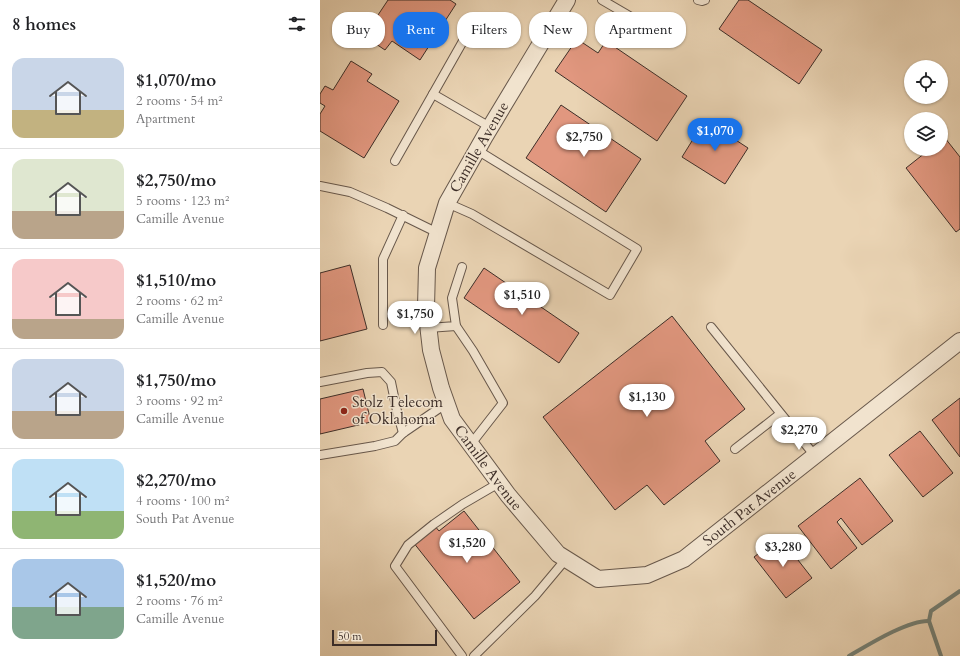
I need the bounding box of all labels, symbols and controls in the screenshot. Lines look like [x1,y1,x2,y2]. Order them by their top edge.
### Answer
chip: Buy [332,12,385,48]
chip: Rent [393,12,449,48]
chip: Filters [457,12,521,48]
chip: New [529,12,587,48]
chip: Apartment [595,12,686,48]
text: 8 homes [12,13,76,36]
icon: filters [286,13,308,35]
map controls [904,60,948,156]
button: locate [904,60,948,104]
text: $1,070/mo [136,69,216,92]
icon: home [44,74,92,122]
text: 2 rooms · 54 m² [136,92,223,110]
street label: Camille Avenue [445,98,513,196]
text: Apartment [136,110,195,128]
button: layers [904,112,948,156]
pin: $1,070 [682,118,748,152]
text: $1,070 [696,122,734,140]
pin: $2,750 [551,124,617,158]
text: $2,750 [565,128,603,146]
text: $2,750/mo [136,169,216,192]
icon: home [44,175,92,223]
text: 5 rooms · 123 m² [136,192,229,210]
text: Camille Avenue [136,210,224,228]
text: $1,510/mo [136,269,216,292]
icon: home [44,275,92,323]
pin: $1,510 [489,282,555,316]
text: $1,510 [503,286,541,304]
text: 2 rooms · 62 m² [136,292,223,310]
pin: $1,750 [382,301,448,335]
text: $1,750 [396,305,434,323]
text: Camille Avenue [136,310,224,328]
text: $1,750/mo [136,369,216,392]
icon: home [44,375,92,423]
pin: $1,130 [614,384,680,418]
text: $1,130 [628,388,666,406]
text: 3 rooms · 92 m² [136,392,223,410]
place label: Stolz Telecom of Oklahoma [352,392,443,429]
marker: Stolz Telecom of Oklahoma [339,406,349,416]
text: Camille Avenue [136,410,224,428]
pin: $2,270 [766,417,832,451]
street label: Camille Avenue [450,421,527,515]
text: $2,270 [780,421,818,439]
street label: South Pat Avenue [699,464,800,550]
text: $2,270/mo [136,469,216,492]
icon: home [44,475,92,523]
text: 4 rooms · 100 m² [136,492,229,510]
text: South Pat Avenue [136,510,234,528]
pin: $1,520 [434,530,500,564]
text: $1,520 [448,534,486,552]
pin: $3,280 [750,534,816,568]
text: $3,280 [764,538,802,556]
text: $1,520/mo [136,569,216,592]
icon: home [44,575,92,623]
text: 2 rooms · 76 m² [136,592,223,610]
text: Camille Avenue [136,610,224,628]
scale bar [332,628,437,647]
text: 50 m [338,629,362,644]

